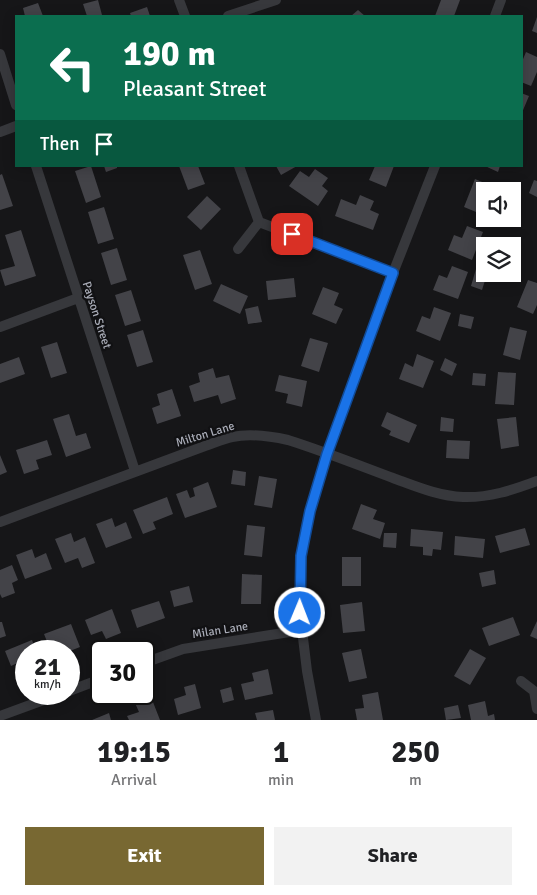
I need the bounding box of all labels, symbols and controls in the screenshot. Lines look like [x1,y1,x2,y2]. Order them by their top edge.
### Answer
text: 190 m [123,32,216,75]
icon: left [40,35,105,100]
text: Pleasant Street [123,75,267,102]
icon: arrive [90,130,118,158]
text: Then [40,132,80,156]
map controls [476,182,521,282]
button: sound [476,182,521,227]
pin [271,213,313,255]
icon: arrive [278,220,306,248]
button: layers [476,237,521,282]
street label: Payson Street [79,280,114,351]
street label: Milton Lane [174,418,236,451]
position arrow [273,586,325,638]
street label: Milan Lane [191,619,249,642]
speed limit sign: 30 [90,640,155,705]
text: 21 [34,651,61,682]
text: km/h [34,677,61,692]
text: 19:15 [97,734,171,771]
text: 1 [273,734,289,771]
text: 250 [391,734,440,771]
text: Arrival [111,770,157,790]
text: min [268,770,294,790]
text: m [409,770,422,790]
button: Exit [25,827,264,885]
button: Share [274,827,512,885]

